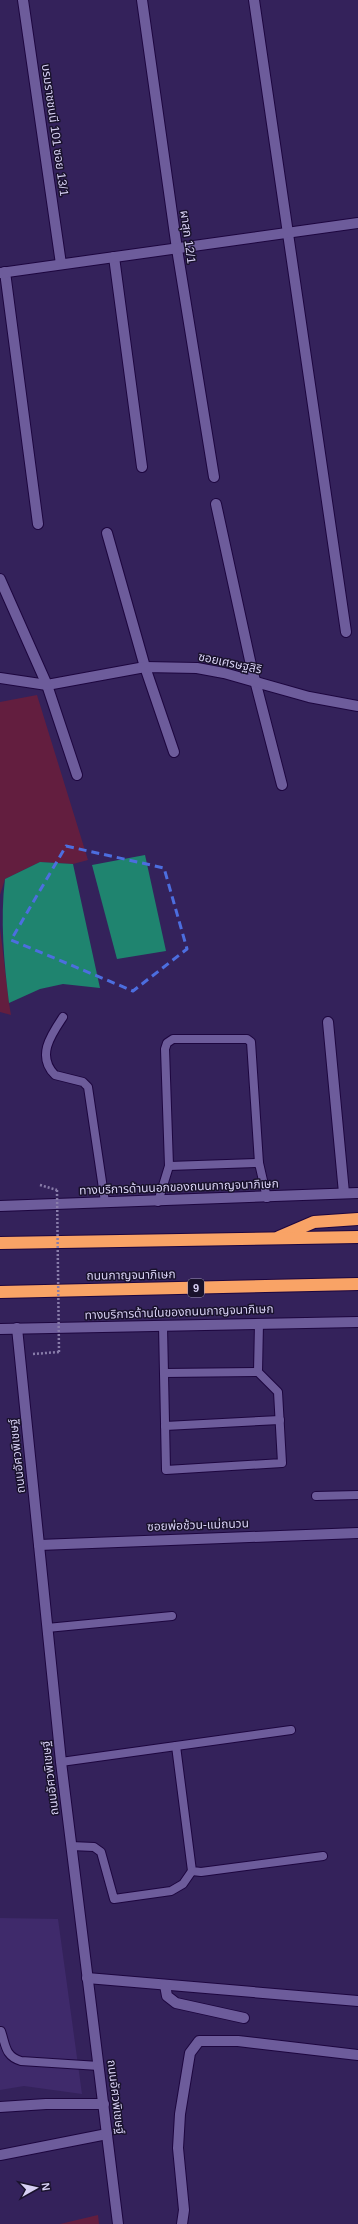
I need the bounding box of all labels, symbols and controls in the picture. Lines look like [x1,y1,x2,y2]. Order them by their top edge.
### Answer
street label: บรมราชชนนี 101 ซอย 13/1 [39,63,71,197]
street label: ผาสุก 12/1 [177,210,199,265]
street label: ซอยเศรษฐสิริ [197,649,263,677]
street label: ทางบริการด้านนอกของถนนกาญจนาภิเษก [79,1177,279,1197]
street label: ถนนกาญจนาภิเษก [86,1267,176,1283]
road number: 9 [188,1279,204,1297]
street label: ทางบริการด้านในของถนนกาญจนาภิเษก [84,1302,274,1322]
street label: ถนนอัศวพิเชษฐ์ [6,1418,28,1494]
street label: ซอยพ่อช้วน-แม่ถนวน [147,1516,249,1534]
street label: ถนนอัศวพิเชษฐ์ [38,1740,62,1816]
street label: ถนนอัศวพิเชษฐ์ [104,2059,128,2135]
north arrow [16,2168,56,2208]
text: N [39,2182,52,2191]

